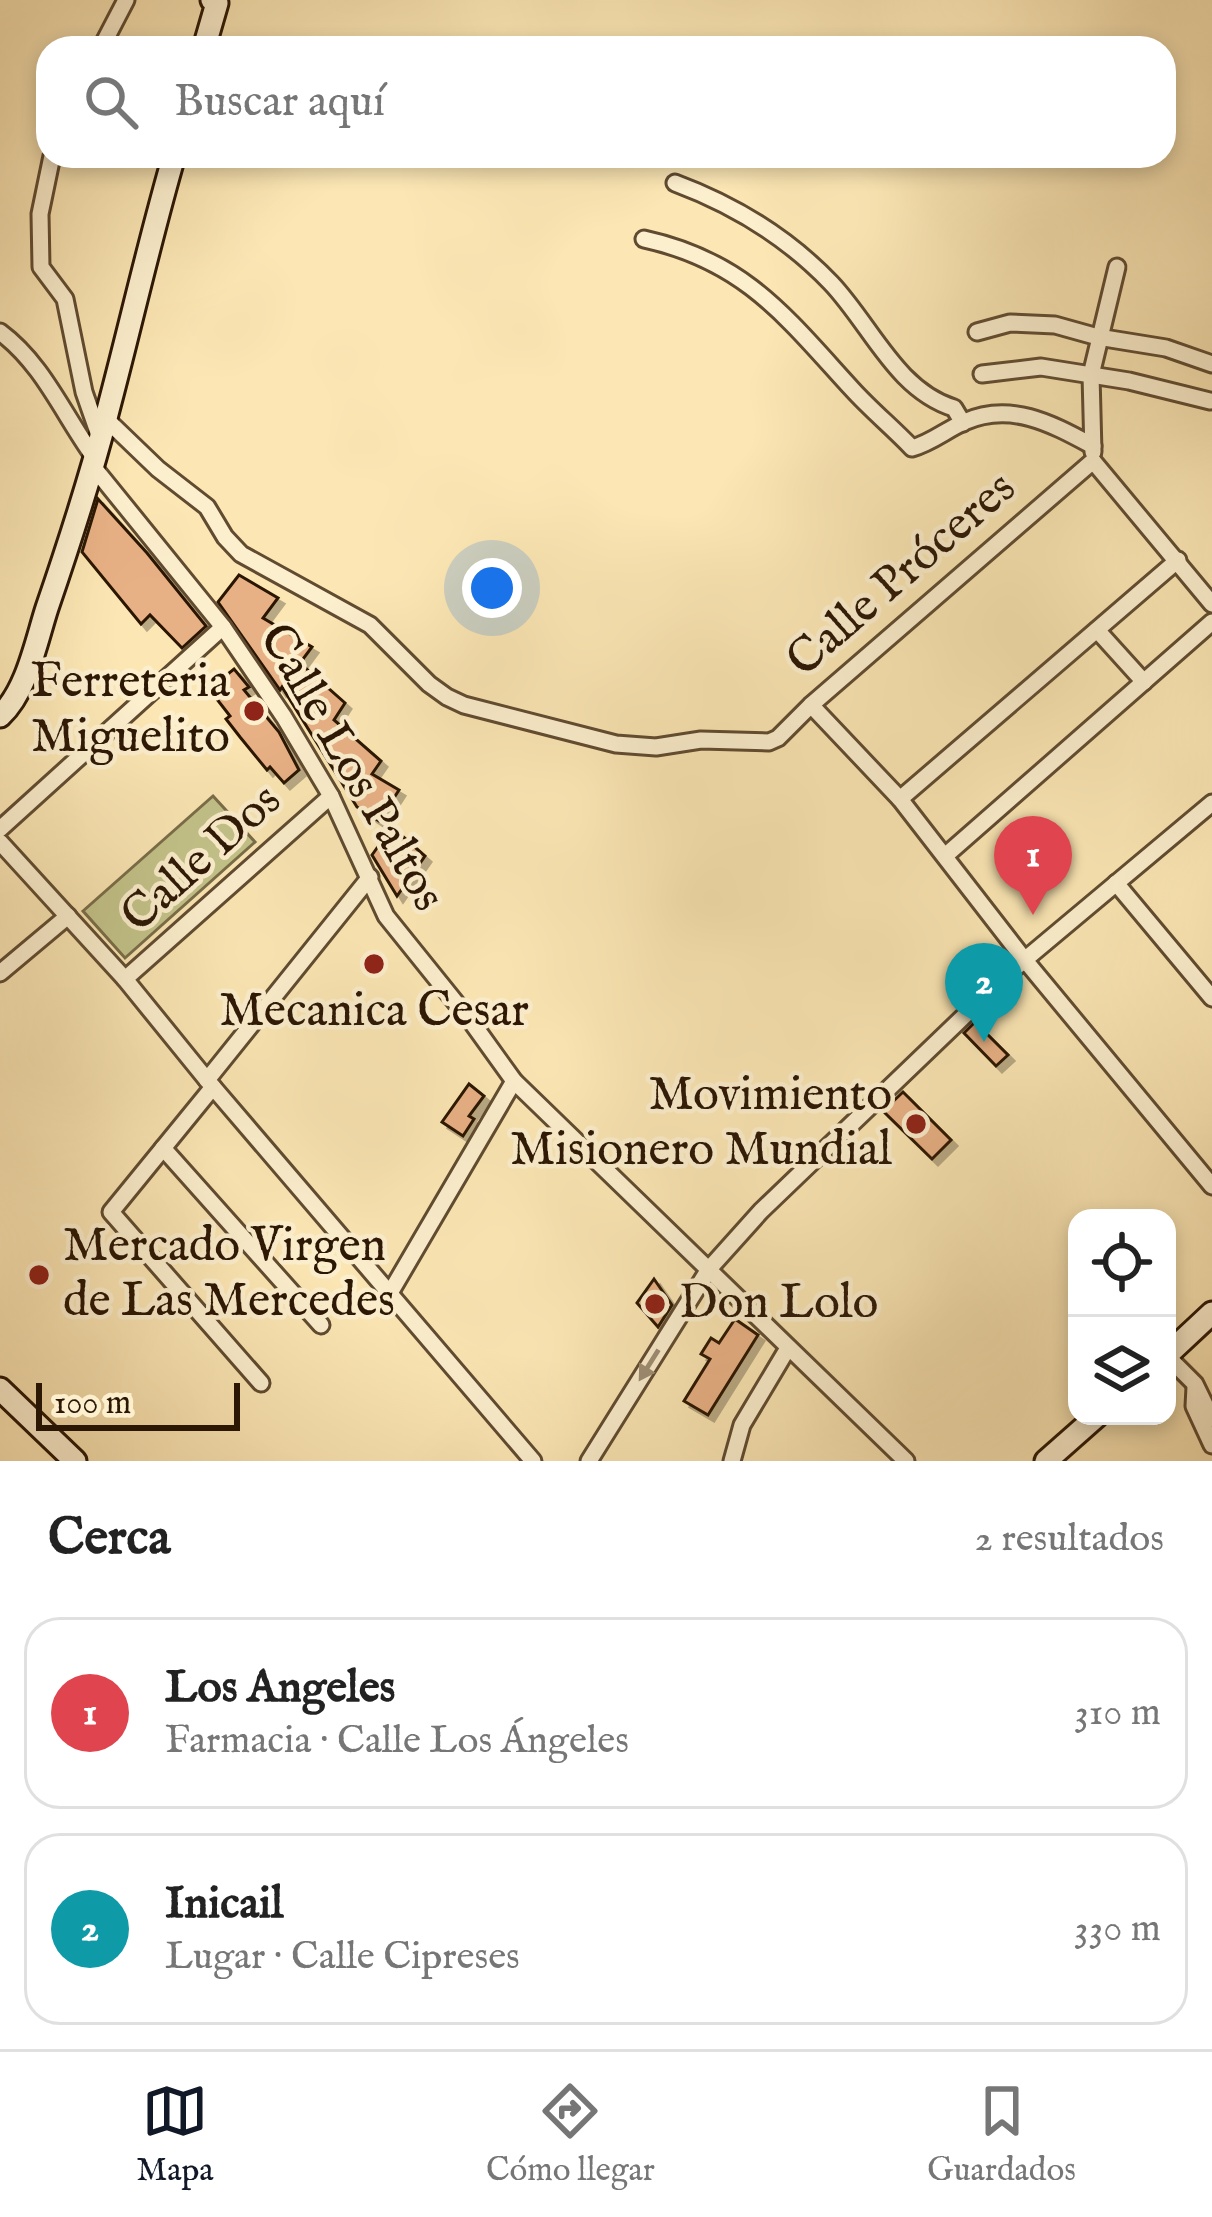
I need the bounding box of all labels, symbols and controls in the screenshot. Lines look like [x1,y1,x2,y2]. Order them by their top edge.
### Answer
search box [36,36,1176,168]
icon: search [78,69,144,135]
text: Buscar aquí [174,74,385,131]
street label: Calle Próceres [775,459,1029,691]
your location [462,558,522,618]
street label: Calle Los Paltos [245,614,457,922]
place label: Ferreteria Miguelito [31,653,230,768]
marker: Ferreteria Miguelito [241,698,267,724]
street label: Calle Dos [110,771,294,947]
pin: 1 [994,816,1072,915]
pin: 2 [945,943,1023,1042]
marker: Mecanica Cesar [361,951,387,977]
place label: Mecanica Cesar [219,982,529,1042]
place label: Movimiento Misionero Mundial [510,1066,893,1181]
marker: Movimiento Misionero Mundial [903,1111,929,1137]
map controls [1068,1209,1176,1425]
button: locate [1068,1209,1176,1317]
place label: Mercado Virgen de Las Mercedes [63,1217,395,1332]
marker: Mercado Virgen de Las Mercedes [26,1262,52,1288]
place label: Don Lolo [679,1274,878,1334]
marker: Don Lolo [642,1291,668,1317]
button: layers [1068,1317,1176,1425]
one-way arrow [639,1348,660,1382]
scale bar [36,1377,240,1430]
text: 100 m [54,1383,131,1425]
text: Cerca [48,1507,171,1572]
text: 2 resultados [975,1515,1164,1564]
text: Los Angeles [165,1660,395,1717]
text: 1 [83,1689,97,1738]
text: 310 m [1074,1689,1161,1738]
text: Farmacia · Calle Los Ángeles [165,1717,629,1766]
text: Inicail [165,1876,283,1933]
text: 2 [81,1905,99,1954]
text: 330 m [1074,1905,1161,1954]
text: Lugar · Calle Cipreses [165,1933,520,1982]
tab: Mapa [136,2078,214,2192]
tab: Cómo llegar [486,2078,655,2192]
tab: Guardados [927,2078,1076,2192]

